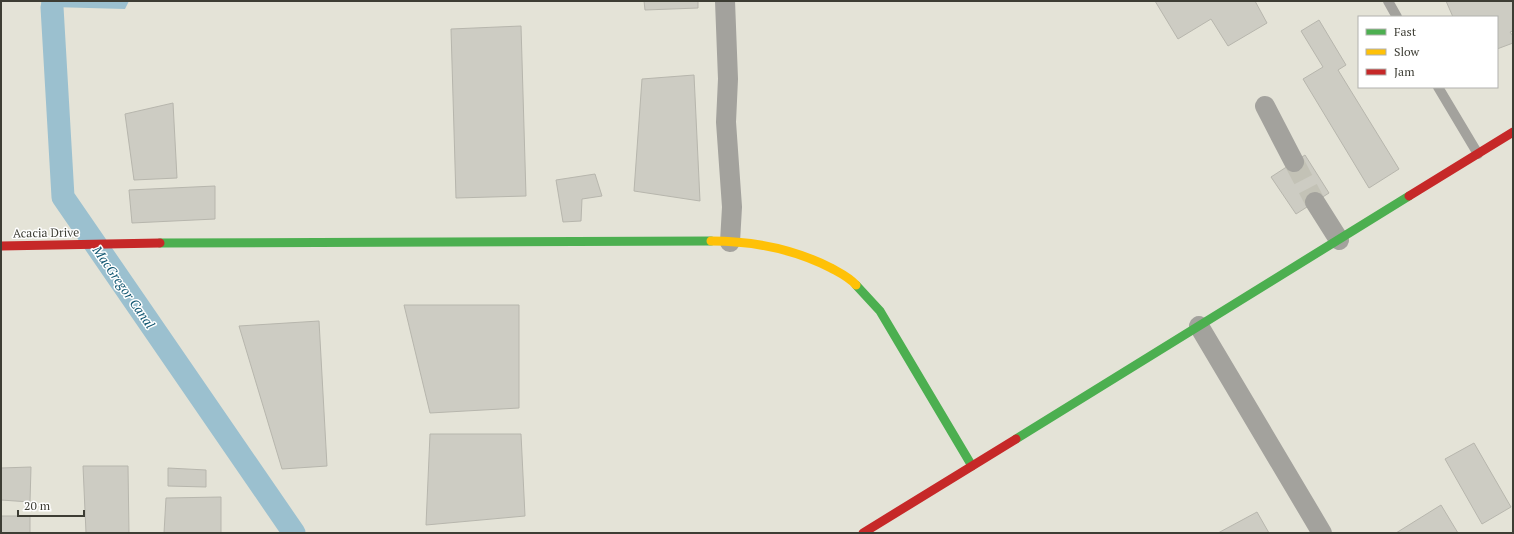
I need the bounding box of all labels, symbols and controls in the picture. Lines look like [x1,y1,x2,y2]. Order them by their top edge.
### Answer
legend [1358,16,1498,88]
text: Fast [1394,24,1417,39]
text: Slow [1394,44,1420,59]
text: Jam [1394,64,1415,79]
street label: Acacia Drive [13,224,79,241]
water label: MacGregor Canal [88,241,159,332]
scale bar [18,492,84,518]
text: 20 m [24,498,51,513]

